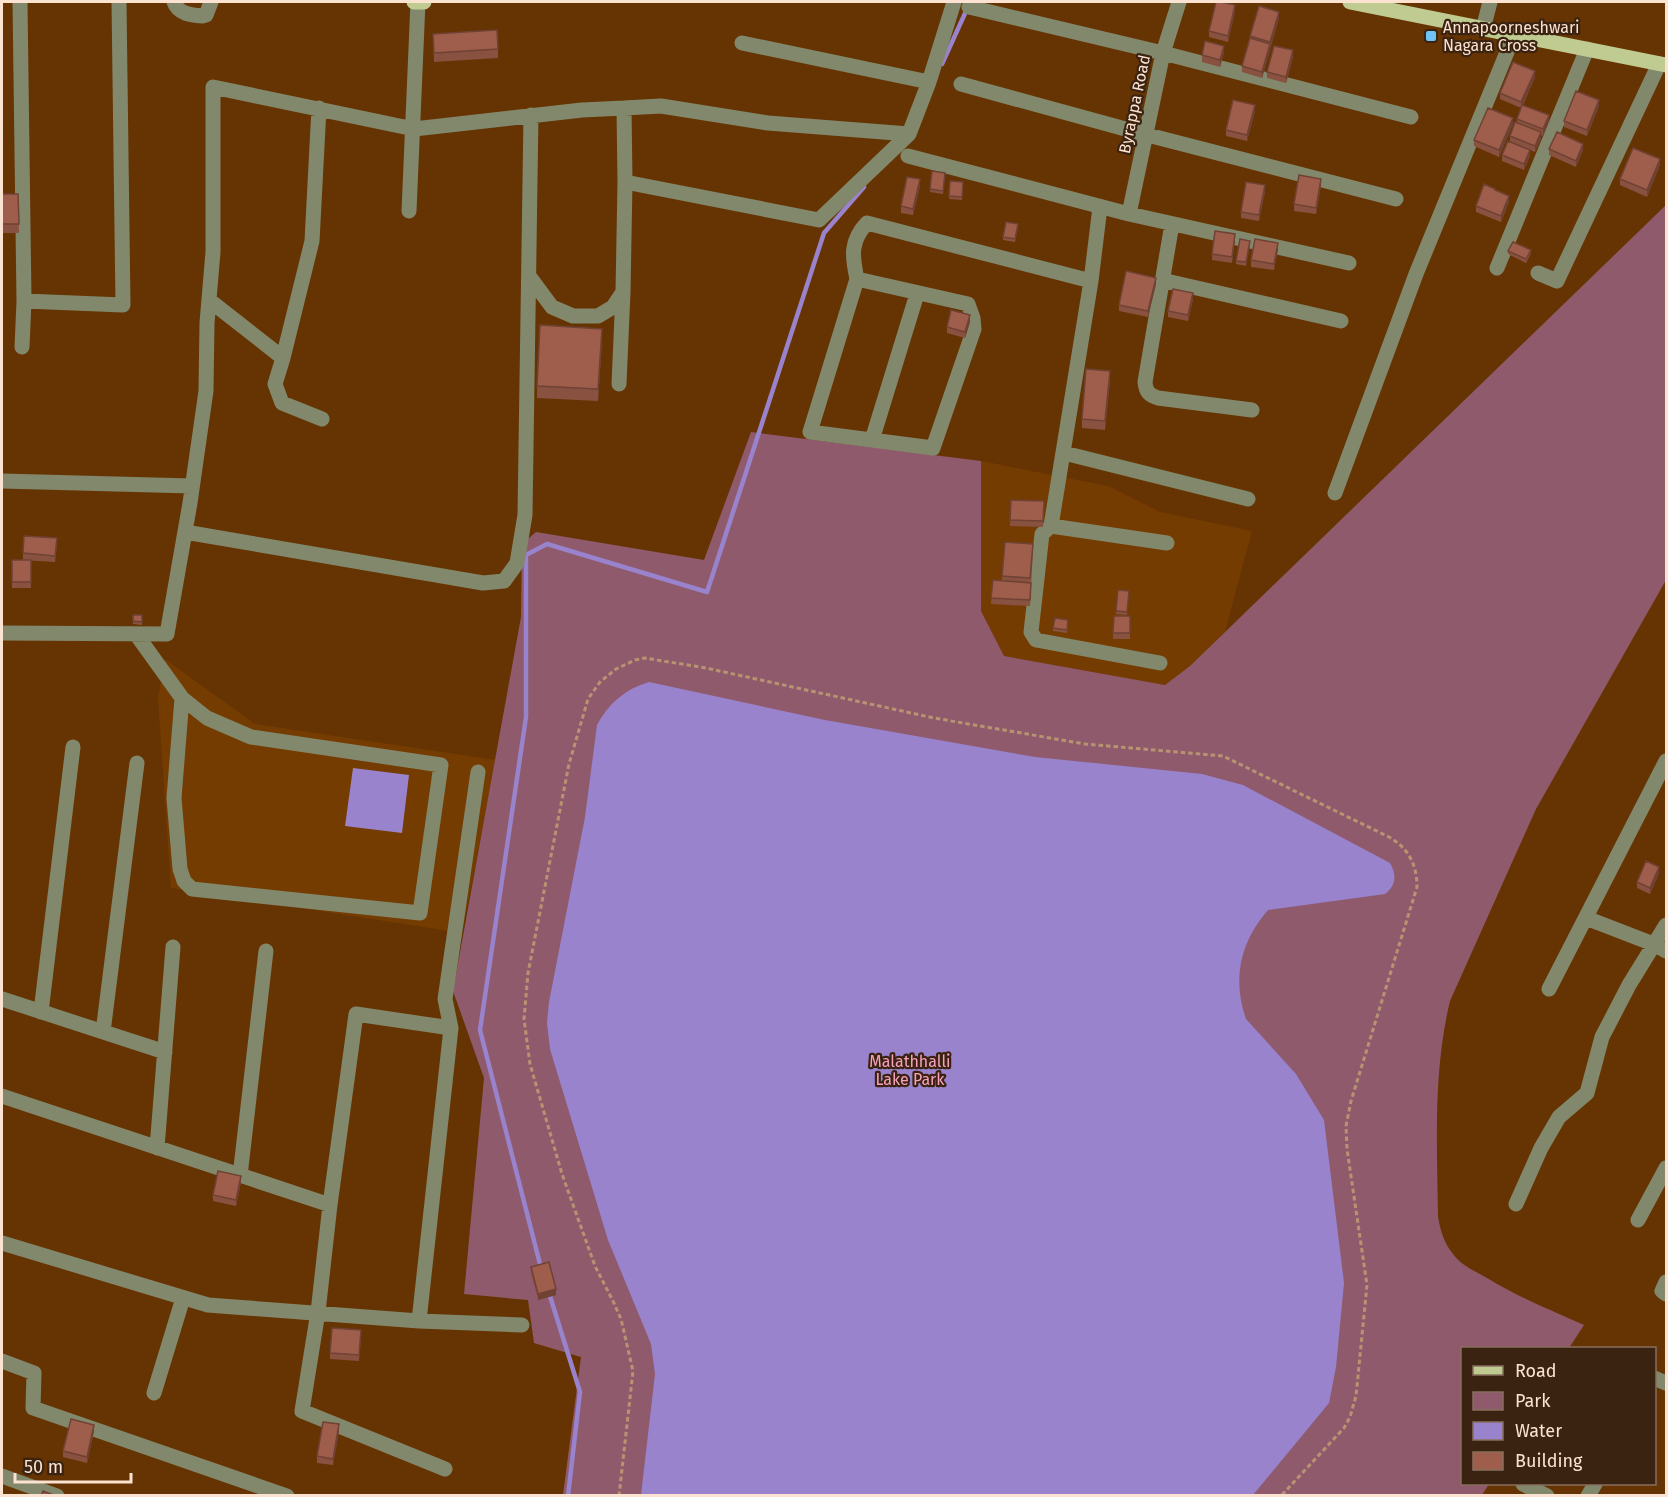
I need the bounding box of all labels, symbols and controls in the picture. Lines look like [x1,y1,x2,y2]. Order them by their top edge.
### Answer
place label: Annapoorneshwari Nagara Cross [1443,18,1580,55]
marker: Annapoorneshwari Nagara Cross [1424,29,1438,43]
street label: Byrappa Road [1115,53,1154,155]
park label: Malathhalli Lake Park [869,1052,951,1089]
legend [1461,1347,1656,1485]
text: Road [1515,1360,1557,1382]
text: Park [1515,1390,1551,1412]
text: Water [1515,1420,1562,1442]
scale bar [15,1446,130,1484]
text: Building [1515,1450,1583,1472]
text: 50 m [24,1456,63,1478]

